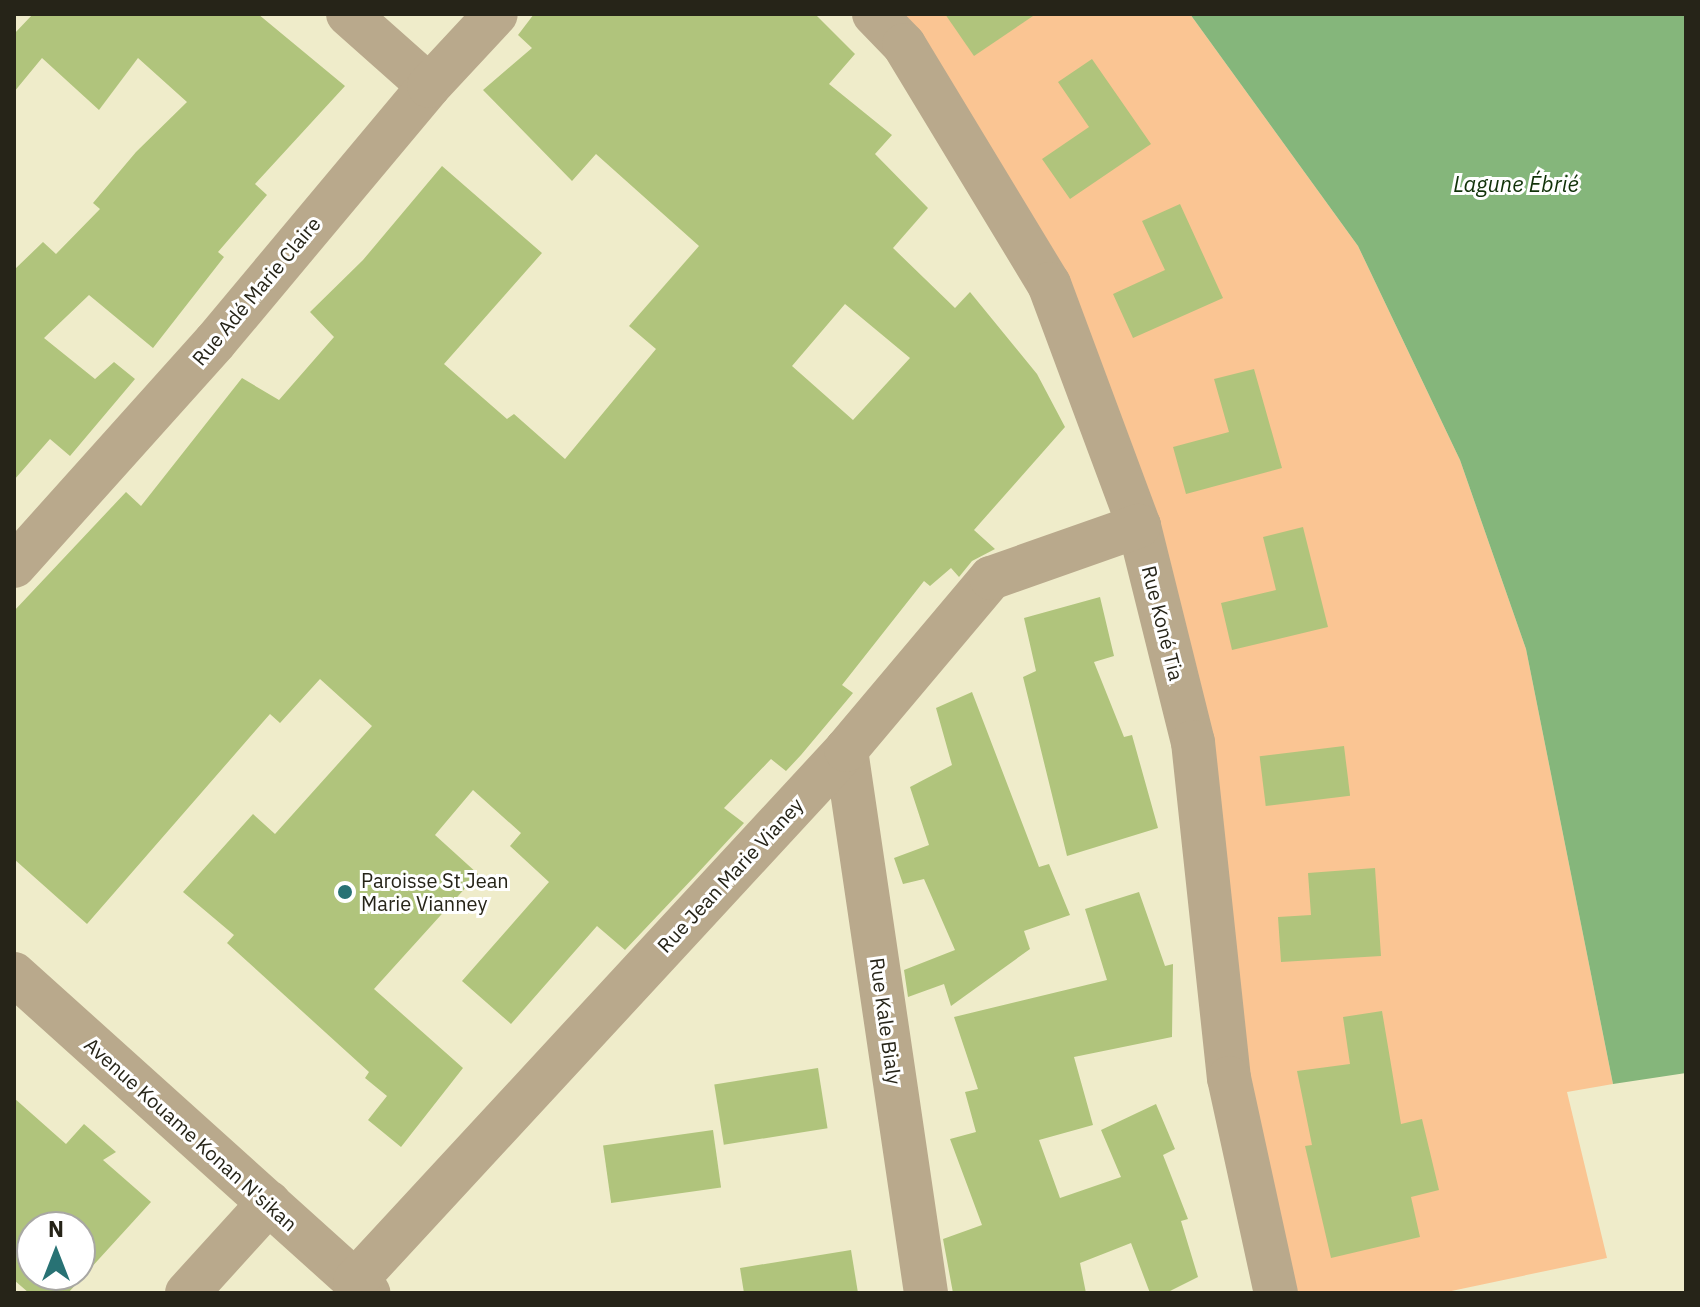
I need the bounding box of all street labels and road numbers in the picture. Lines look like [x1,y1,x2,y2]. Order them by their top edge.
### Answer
street label: Rue Adé Marie Claire [187,212,325,370]
street label: Rue Koné Tia [1137,563,1189,683]
street label: Rue Jean Marie Vianey [652,793,808,957]
street label: Rue Kale Bialy [865,956,907,1086]
street label: Avenue Kouame Konan N'sikan [80,1032,302,1236]

